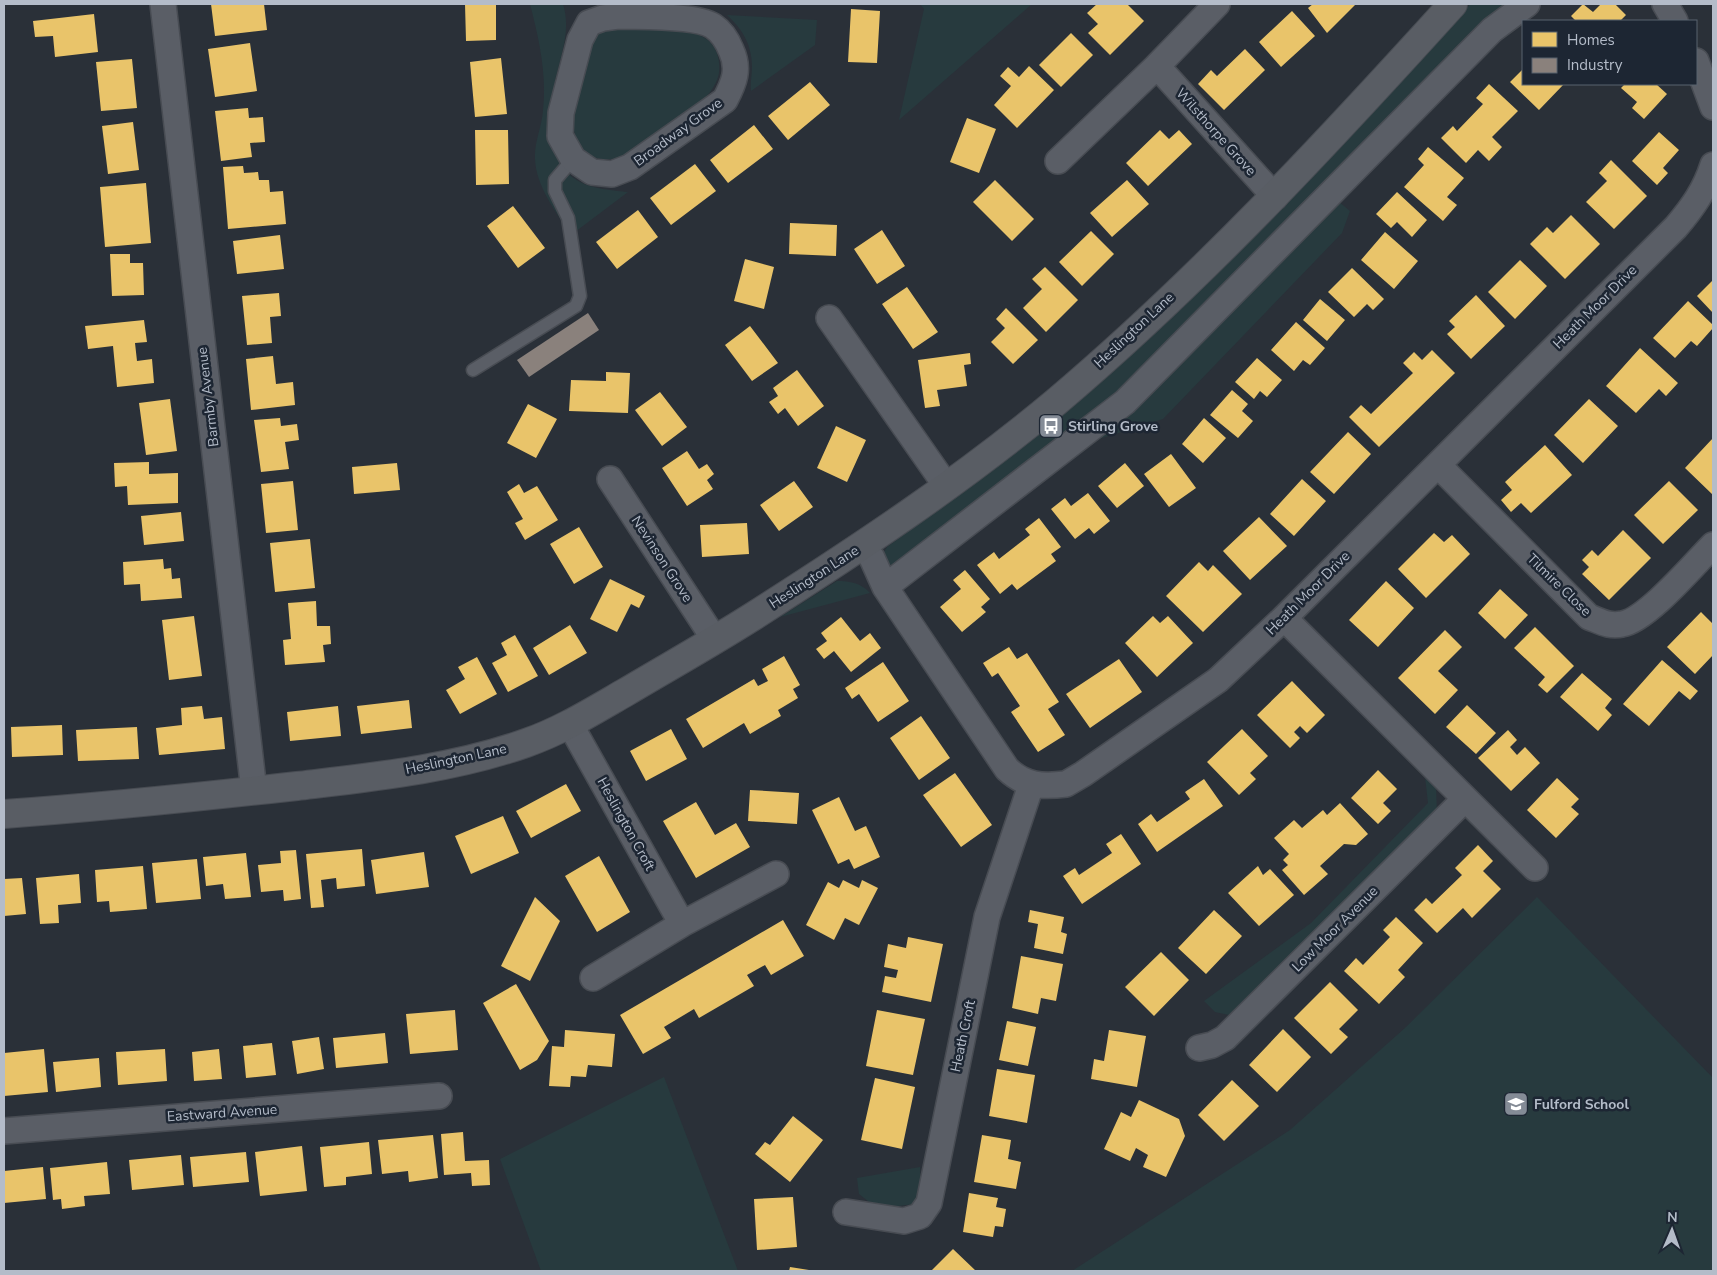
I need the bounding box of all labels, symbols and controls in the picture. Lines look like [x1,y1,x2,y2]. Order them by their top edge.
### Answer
legend [1522,20,1697,85]
text: Homes [1567,30,1615,50]
text: Industry [1567,55,1623,75]
street label: Wilsthorpe Grove [1172,84,1260,180]
street label: Broadway Grove [630,93,726,171]
street label: Heath Moor Drive [1549,261,1641,353]
street label: Heslington Lane [1090,288,1178,372]
street label: Barmby Avenue [192,346,224,448]
bus stop icon: Stirling Grove [1038,413,1064,439]
place label: Stirling Grove [1068,417,1159,436]
street label: Nevinson Grove [627,512,697,606]
street label: Heslington Lane [766,541,862,613]
street label: Heath Moor Drive [1262,547,1354,639]
street label: Tilmire Close [1523,550,1595,620]
street label: Heslington Lane [404,739,508,779]
street label: Heslington Croft [593,774,660,874]
street label: Low Moor Avenue [1288,882,1382,976]
street label: Heath Croft [946,998,980,1074]
school or university icon: Fulford School [1503,1091,1529,1117]
place label: Fulford School [1534,1095,1629,1114]
street label: Eastward Avenue [166,1100,278,1126]
north arrow [1647,1205,1697,1255]
text: N [1667,1208,1678,1227]

